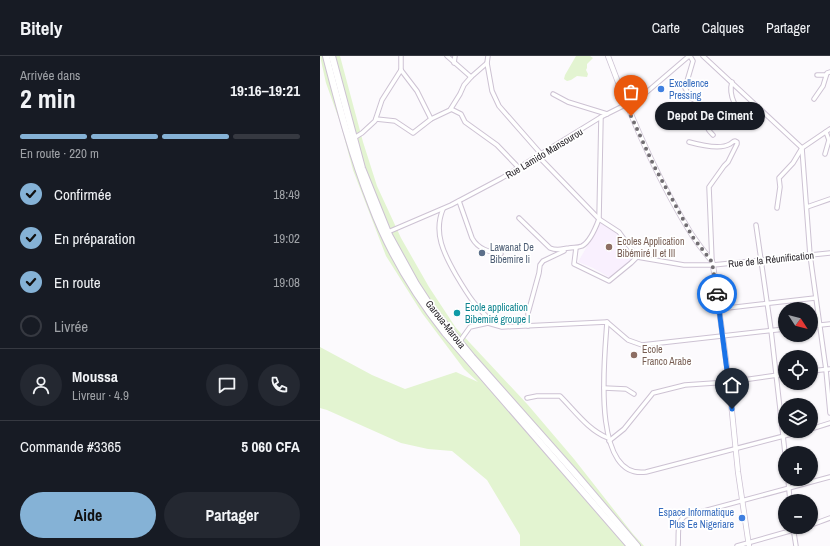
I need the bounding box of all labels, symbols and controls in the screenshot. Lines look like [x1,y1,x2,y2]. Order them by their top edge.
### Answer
text: Bitely [20,15,62,41]
text: Carte [652,19,680,37]
text: Calques [702,19,744,37]
text: Partager [766,19,810,37]
text: Arrivée dans [20,67,80,84]
pin [614,75,648,116]
place label: Excellence Pressing [669,77,709,102]
text: 19:16–19:21 [230,80,300,101]
text: 2 min [20,81,76,116]
icon: bag [620,81,642,103]
marker: Excellence Pressing [656,84,666,94]
callout: Depot De Ciment [655,102,765,130]
text: Depot De Ciment [667,107,753,124]
street label: Rue Lamido Mansourou [503,125,585,182]
text: En route · 220 m [20,145,99,162]
icon: check [20,183,42,205]
text: Confirmée [54,184,111,205]
text: 18:49 [273,186,300,203]
icon: check [20,227,42,249]
text: En préparation [54,228,135,249]
text: 19:02 [273,230,300,247]
place label: Ecoles Application Bibémiré II et III [617,235,684,260]
place label: Lawanat De Bibemire Ii [490,241,534,266]
marker: Ecoles Application Bibémiré II et III [604,242,614,252]
marker: Lawanat De Bibemire Ii [477,248,487,258]
street label: Rue de la Réunification [728,249,815,270]
icon: check [20,271,42,293]
text: En route [54,272,101,293]
text: 19:08 [273,274,300,291]
courier [697,274,737,314]
icon: car [706,283,728,305]
street label: Garoua-Maroua [423,297,469,351]
place label: Ecole application Bibemiré groupe l [465,301,530,326]
north arrow [778,302,818,342]
map controls [778,302,818,534]
marker: Ecole application Bibemiré groupe l [452,308,462,318]
text: Livrée [54,316,88,337]
place label: Ecole Franco Arabe [642,343,692,368]
marker: Ecole Franco Arabe [629,350,639,360]
button: locate [778,350,818,390]
button: person [20,364,62,406]
button: chat [206,364,248,406]
button: phone [258,364,300,406]
text: Moussa [72,366,118,387]
pin [715,368,749,409]
icon: home [721,374,743,396]
text: Livreur · 4.9 [72,387,129,404]
button: layers [778,398,818,438]
text: Commande #3365 [20,436,121,457]
text: 5 060 CFA [241,436,300,457]
button: + [778,446,818,486]
button: Aide [20,492,156,538]
button: Partager [164,492,300,538]
button: − [778,494,818,534]
place label: Espace Informatique Plus Ee Nigeriare [658,506,734,531]
marker: Espace Informatique Plus Ee Nigeriare [737,513,747,523]

